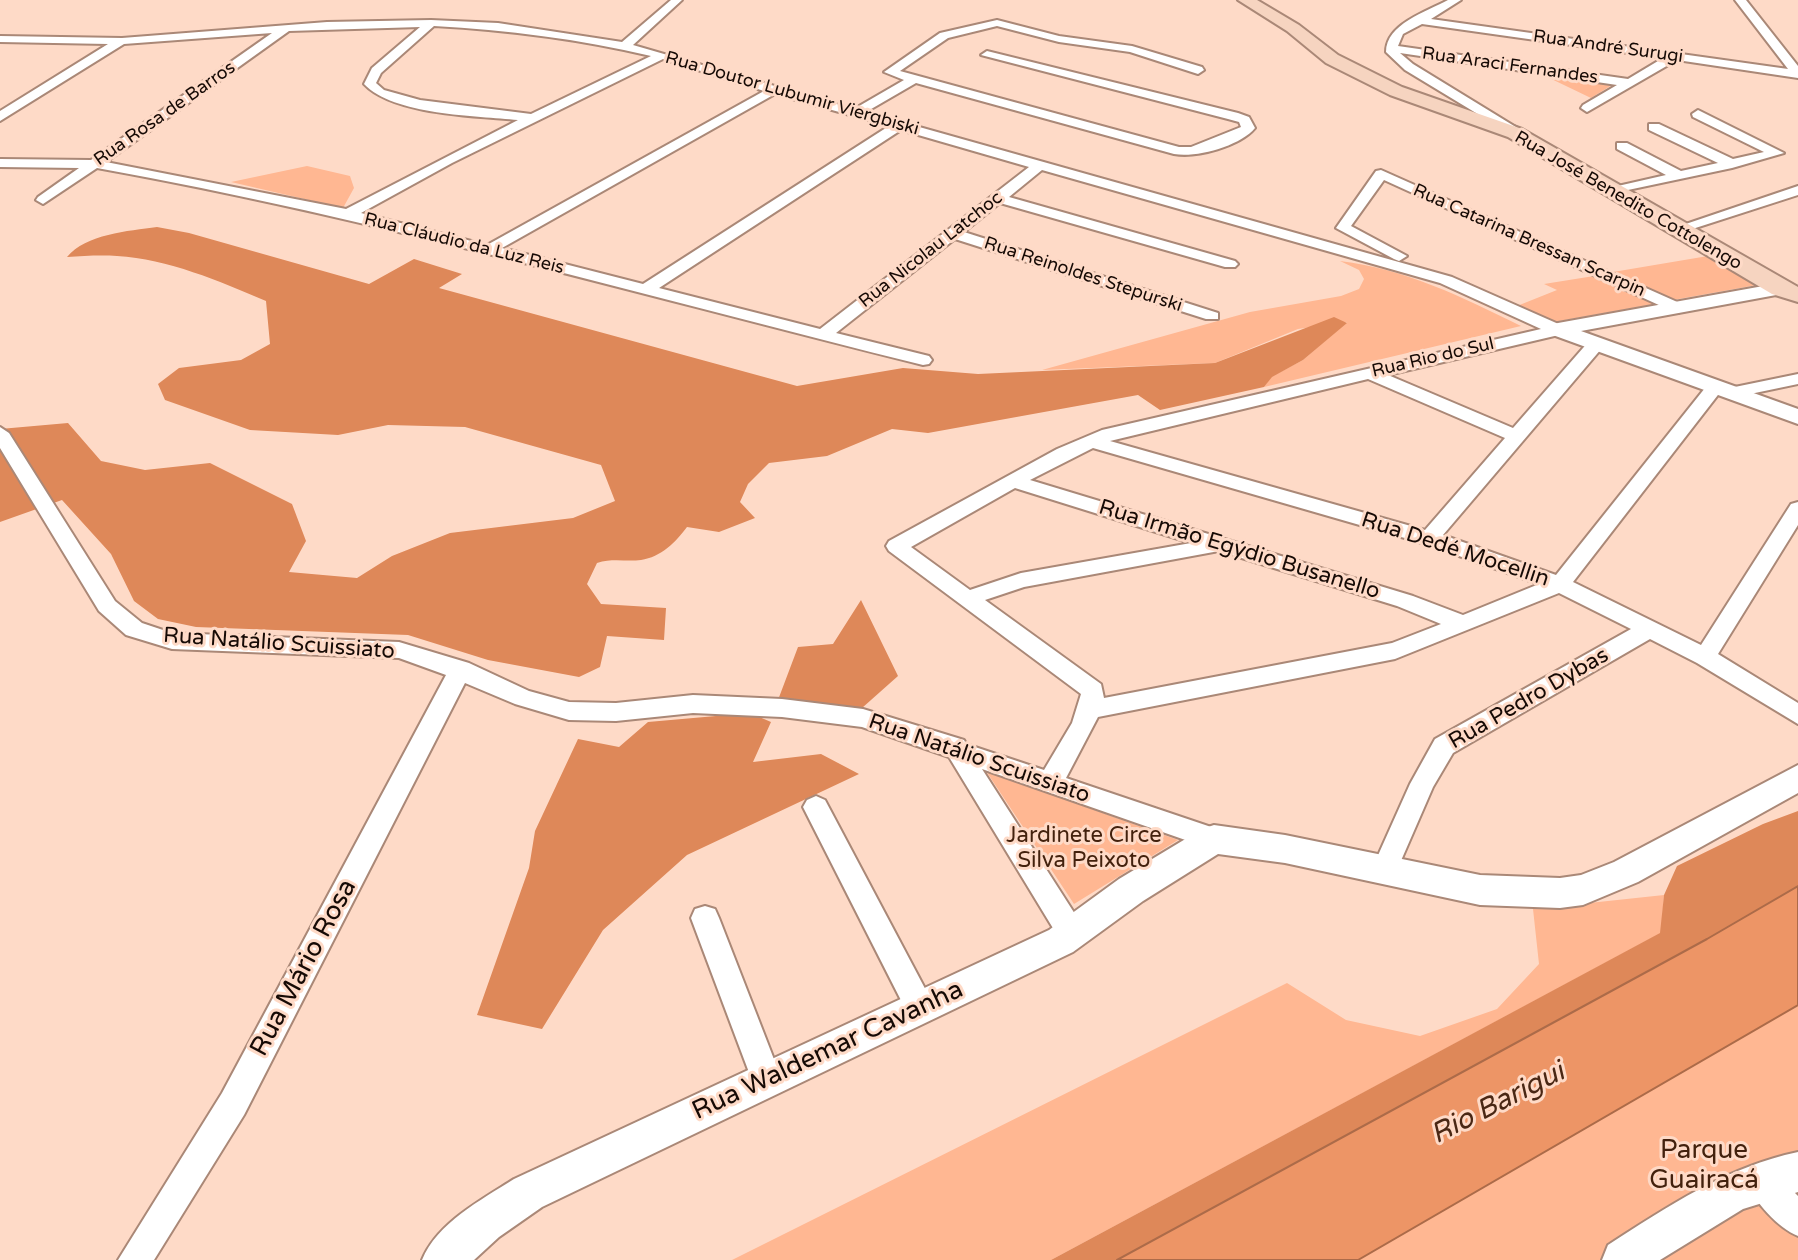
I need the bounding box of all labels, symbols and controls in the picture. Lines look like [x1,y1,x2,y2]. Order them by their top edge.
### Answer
street label: Rua André Surugi [1532,26,1684,68]
street label: Rua Araci Fernandes [1421,43,1599,89]
street label: Rua Doutor Lubumir Viergbiski [663,47,921,141]
street label: Rua Rosa de Barros [90,57,240,171]
street label: Rua José Benedito Cottolengo [1510,127,1746,275]
street label: Rua Catarina Bressan Scarpin [1410,180,1648,302]
street label: Rua Nicolau Latchoc [855,187,1007,313]
street label: Rua Cláudio da Luz Reis [362,209,566,279]
street label: Rua Reinoldes Stepurski [981,233,1185,317]
street label: Rua Rio do Sul [1370,333,1496,383]
street label: Rua Irmão Egýdio Busanello [1095,495,1383,605]
street label: Rua Dedé Mocellin [1358,507,1552,593]
street label: Rua Natálio Scuissiato [162,623,396,665]
street label: Rua Pedro Dybas [1444,642,1614,756]
street label: Rua Natálio Scuissiato [865,709,1093,809]
park label: Jardinete Circe Silva Peixoto [1006,823,1162,874]
street label: Rua Mário Rosa [244,874,364,1062]
street label: Rua Waldemar Cavanha [688,974,968,1128]
water label: Rio Barigui [1425,1056,1571,1152]
park label: Parque Guairacá [1649,1135,1759,1196]

